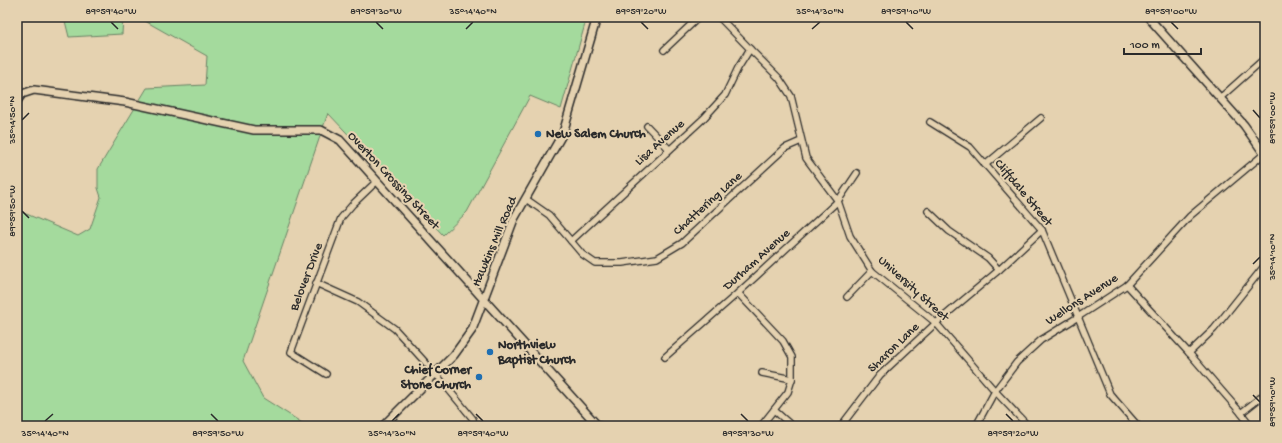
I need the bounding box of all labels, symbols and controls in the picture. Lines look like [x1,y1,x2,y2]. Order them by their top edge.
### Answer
text: 89°59'40"W [86,6,137,18]
text: 89°59'30"W [350,6,402,18]
text: 35°14'40"N [448,6,497,18]
text: 89°59'20"W [615,6,667,18]
text: 35°14'30"N [795,6,844,18]
text: 89°59'10"W [881,6,932,18]
text: 89°59'00"W [1145,6,1197,18]
scale bar [1124,30,1201,56]
text: 100 m [1129,39,1160,53]
text: 89°59'00"W [1267,92,1279,144]
text: 35°14'50"N [7,96,19,145]
street label: Lisa Avenue [632,117,688,169]
place label: New Salem Church [546,127,646,142]
street label: Overton Crossing Street [344,129,443,234]
marker: New Salem Church [533,129,543,139]
street label: Cliffdale Street [991,156,1056,231]
street label: Chattering Lane [670,169,746,239]
text: 89°59'50"W [7,185,19,237]
street label: Hawkins Mill Road [469,193,521,289]
street label: Durham Avenue [720,226,794,295]
text: 35°14'10"N [1267,233,1279,281]
street label: Belover Drive [287,241,327,314]
street label: University Street [874,253,953,326]
street label: Wellons Avenue [1043,271,1121,329]
street label: Sharon Lane [865,320,923,376]
place label: Northview Baptist Church [497,338,576,369]
marker: Northview Baptist Church [485,347,495,357]
place label: Chief Corner Stone Church [401,362,472,393]
marker: Chief Corner Stone Church [474,372,484,382]
text: 89°59'10"W [1267,376,1279,427]
text: 35°14'40"N [20,428,69,440]
text: 89°59'50"W [192,428,244,440]
text: 35°14'30"N [367,428,416,440]
text: 89°59'40"W [458,428,509,440]
text: 89°59'30"W [722,428,774,440]
text: 89°59'20"W [987,428,1039,440]

